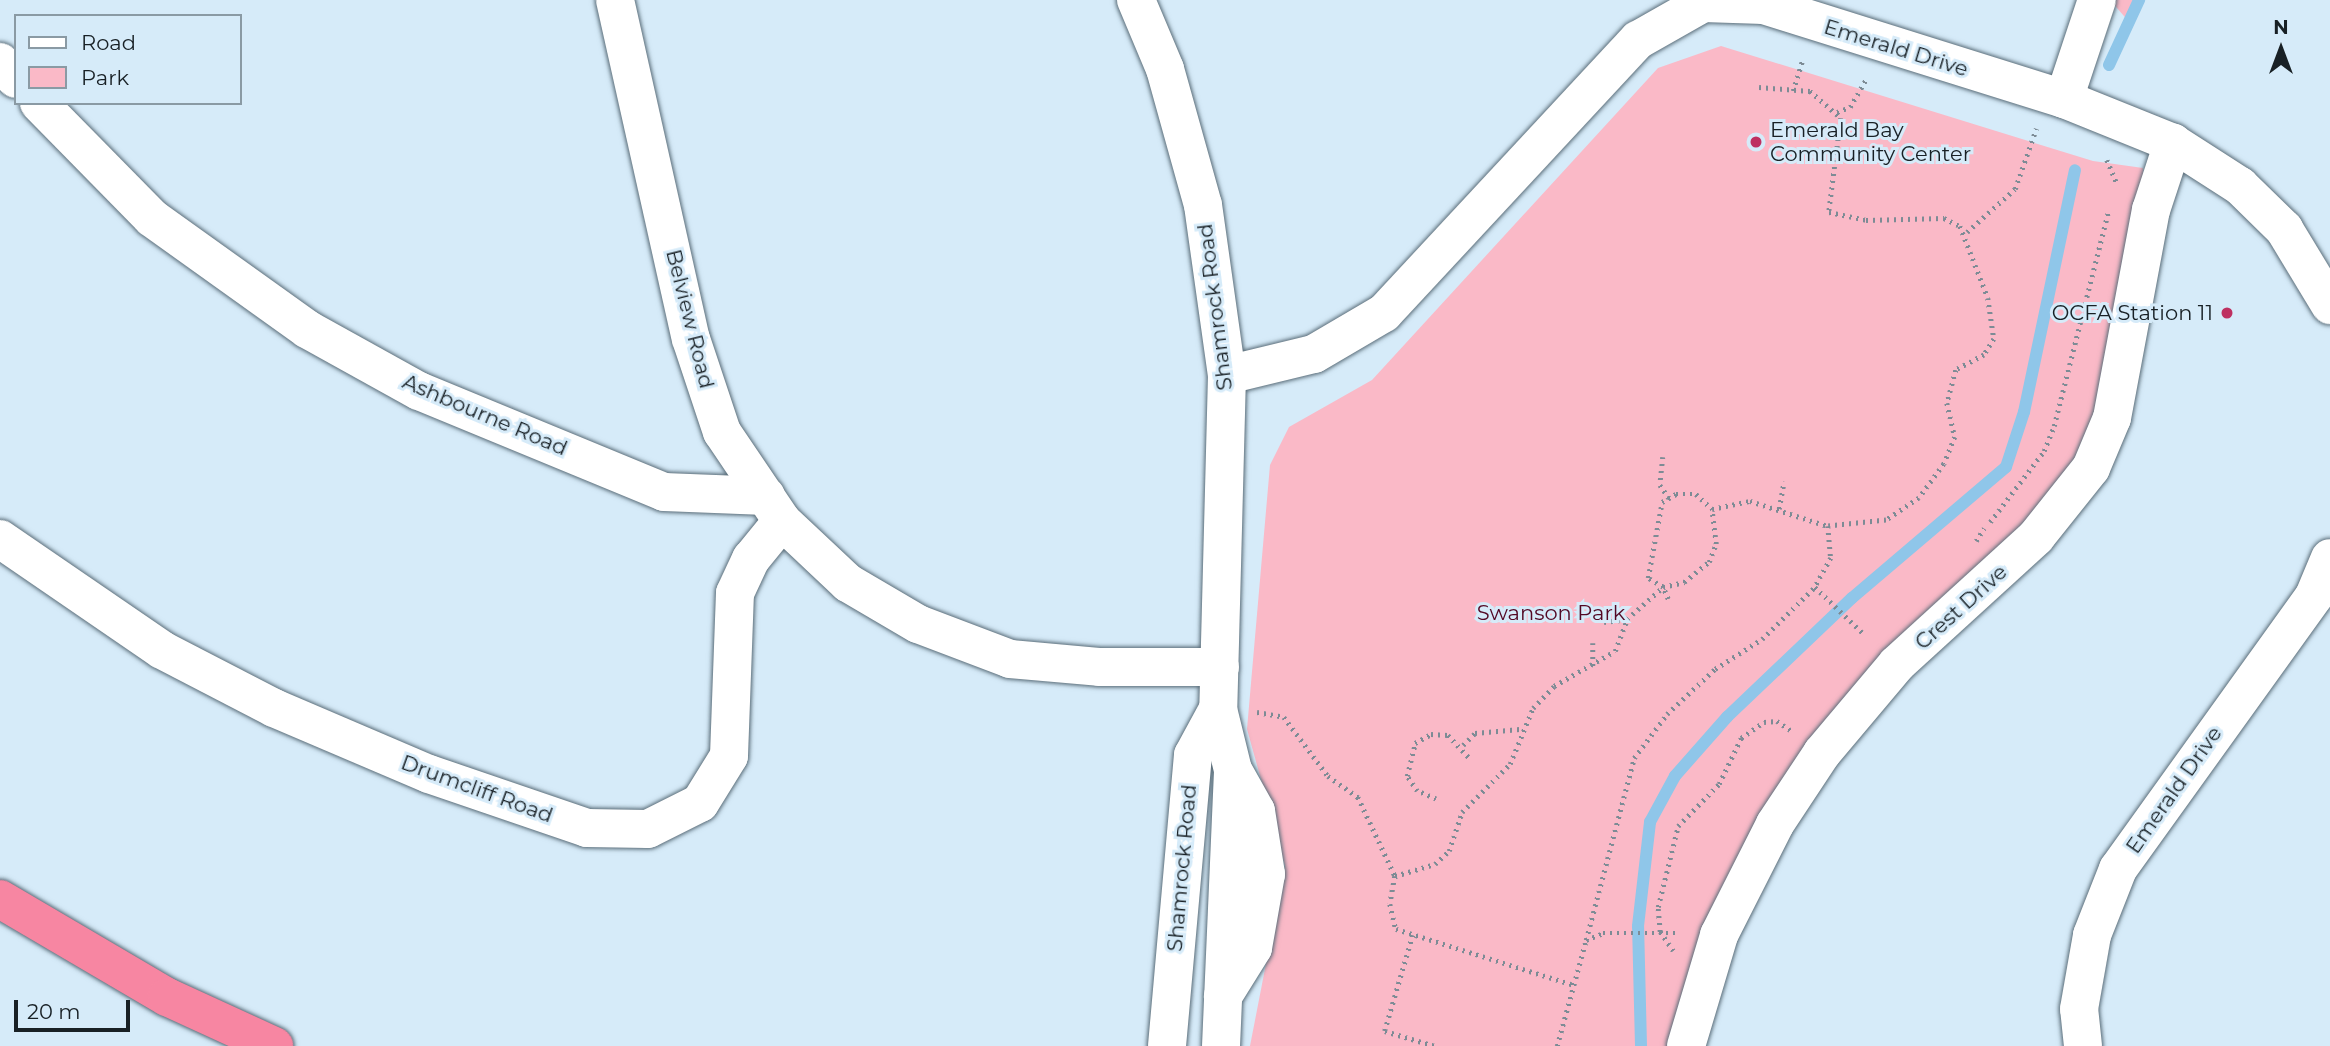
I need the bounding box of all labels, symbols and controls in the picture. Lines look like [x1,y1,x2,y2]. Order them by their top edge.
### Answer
legend [14,14,242,105]
street label: Emerald Drive [1821,14,1971,82]
north arrow [2246,14,2316,84]
text: N [2273,16,2289,39]
text: Road [81,30,136,55]
text: Park [81,65,129,90]
place label: Emerald Bay Community Center [1770,117,1971,167]
marker: Emerald Bay Community Center [1748,134,1764,150]
street label: Shamrock Road [1192,222,1238,392]
street label: Belview Road [661,247,719,391]
place label: OCFA Station 11 [2052,300,2213,326]
marker: OCFA Station 11 [2219,305,2235,321]
street label: Ashbourne Road [399,369,571,461]
street label: Crest Drive [1910,559,2012,655]
park label: Swanson Park [1477,600,1625,626]
street label: Emerald Drive [2121,722,2227,858]
street label: Drumcliff Road [398,750,556,828]
street label: Shamrock Road [1162,783,1202,953]
scale bar [18,986,133,1030]
text: 20 m [27,999,81,1024]

